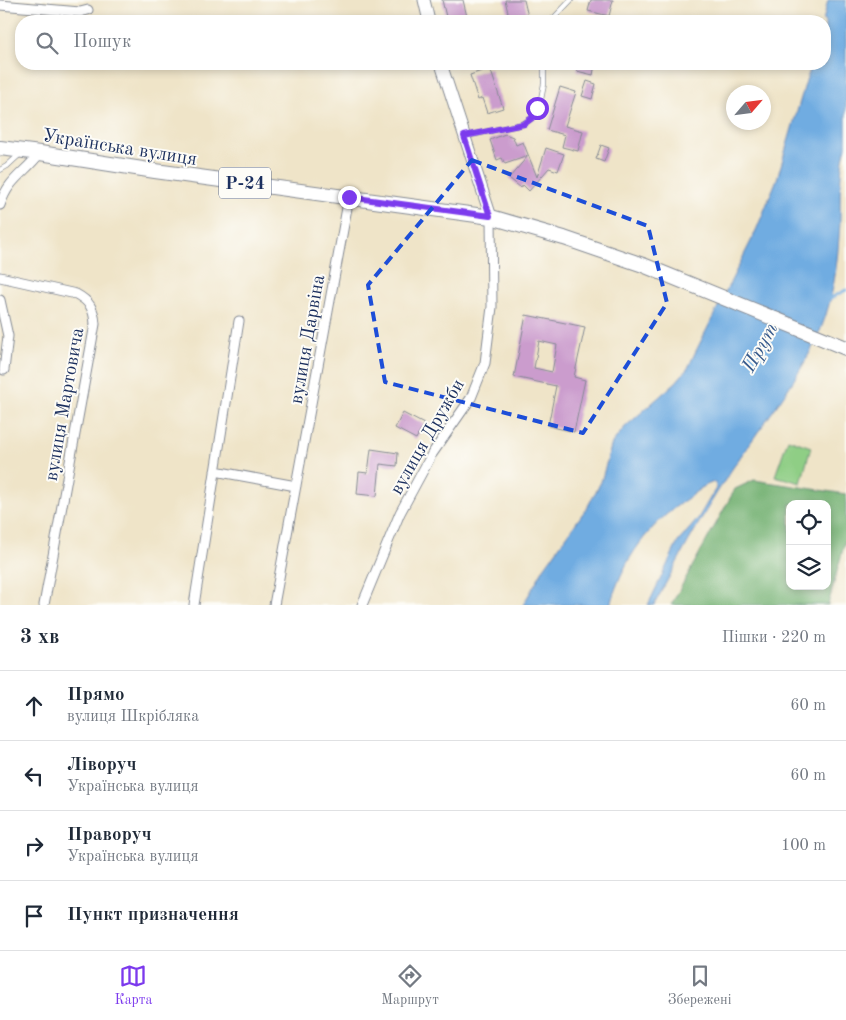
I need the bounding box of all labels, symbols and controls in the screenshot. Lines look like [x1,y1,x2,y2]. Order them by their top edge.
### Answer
search box [15,15,831,70]
icon: search [33,29,61,57]
text: Пошук [73,33,131,52]
north arrow [726,85,771,130]
route start [526,97,549,120]
street label: Українська вулиця [41,127,198,170]
road number: Р-24 [219,168,271,198]
route end [338,186,361,209]
street label: вулиця Дарвіна [288,273,329,406]
water label: Прут [739,320,782,377]
street label: вулиця Мартовича [43,326,88,483]
street label: вулиця Дружби [388,376,469,498]
map controls [786,500,831,590]
button: locate [786,500,831,545]
button: layers [786,545,831,590]
text: 3 хв [20,627,59,648]
text: Пішки · 220 m [722,630,826,646]
text: Прямо [67,686,125,705]
icon: ahead [20,692,48,720]
text: 60 m [790,698,826,714]
text: вулиця Шкрібляка [67,709,199,725]
text: Ліворуч [67,756,137,775]
icon: left [20,762,48,790]
text: 60 m [790,768,826,784]
text: Українська вулиця [67,779,199,795]
text: Праворуч [67,826,152,845]
icon: right [20,832,48,860]
text: 100 m [781,838,826,854]
text: Українська вулиця [67,849,199,865]
icon: arrive [20,902,48,930]
text: Пункт призначення [67,906,239,925]
tab: Карта [114,962,152,1009]
tab: Маршрут [381,962,439,1009]
tab: Збережені [668,962,732,1009]

